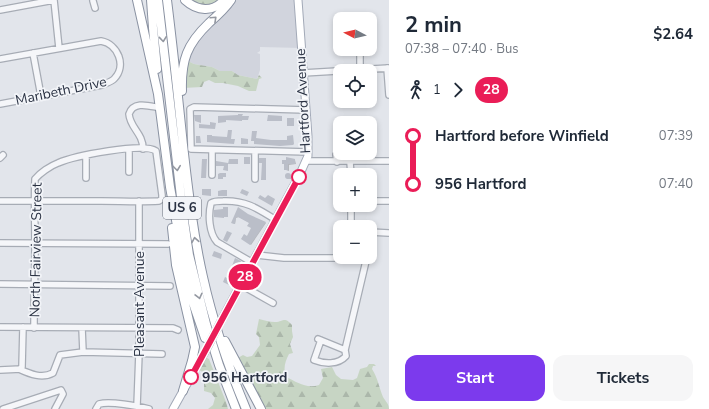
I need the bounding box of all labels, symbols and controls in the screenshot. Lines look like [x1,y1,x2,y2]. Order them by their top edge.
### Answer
text: 2 min [405,10,462,40]
north arrow [333,12,377,56]
map controls [333,12,377,264]
one-way arrow [209,16,217,24]
text: $2.64 [653,24,693,44]
one-way arrow [158,36,167,42]
text: 07:38 – 07:40 · Bus [405,40,519,58]
street label: Hartford Avenue [291,48,315,154]
button: locate [333,64,377,108]
street label: Maribeth Drive [14,72,108,110]
icon: walk [405,79,427,101]
icon: forward [447,79,469,101]
text: 28 [483,80,500,99]
text: 1 [433,81,441,99]
button: layers [333,116,377,160]
text: Hartford before Winfield [435,126,609,146]
text: 07:39 [659,127,693,145]
one-way arrow [173,165,182,171]
button: + [333,168,377,212]
unlabelled marker [291,169,307,185]
text: 956 Hartford [435,174,527,194]
text: 07:40 [659,175,693,193]
street label: North Fairview Street [25,182,47,318]
road number: US 6 [163,197,201,219]
button: − [333,220,377,264]
one-way arrow [191,237,200,243]
street label: Pleasant Avenue [130,251,149,357]
line badge: 28 [227,264,263,290]
text: 28 [237,267,253,286]
one-way arrow [194,293,202,299]
button: Start [405,355,545,401]
button: Tickets [553,355,693,401]
place label: 956 Hartford [202,368,287,387]
marker: 956 Hartford [183,369,199,385]

